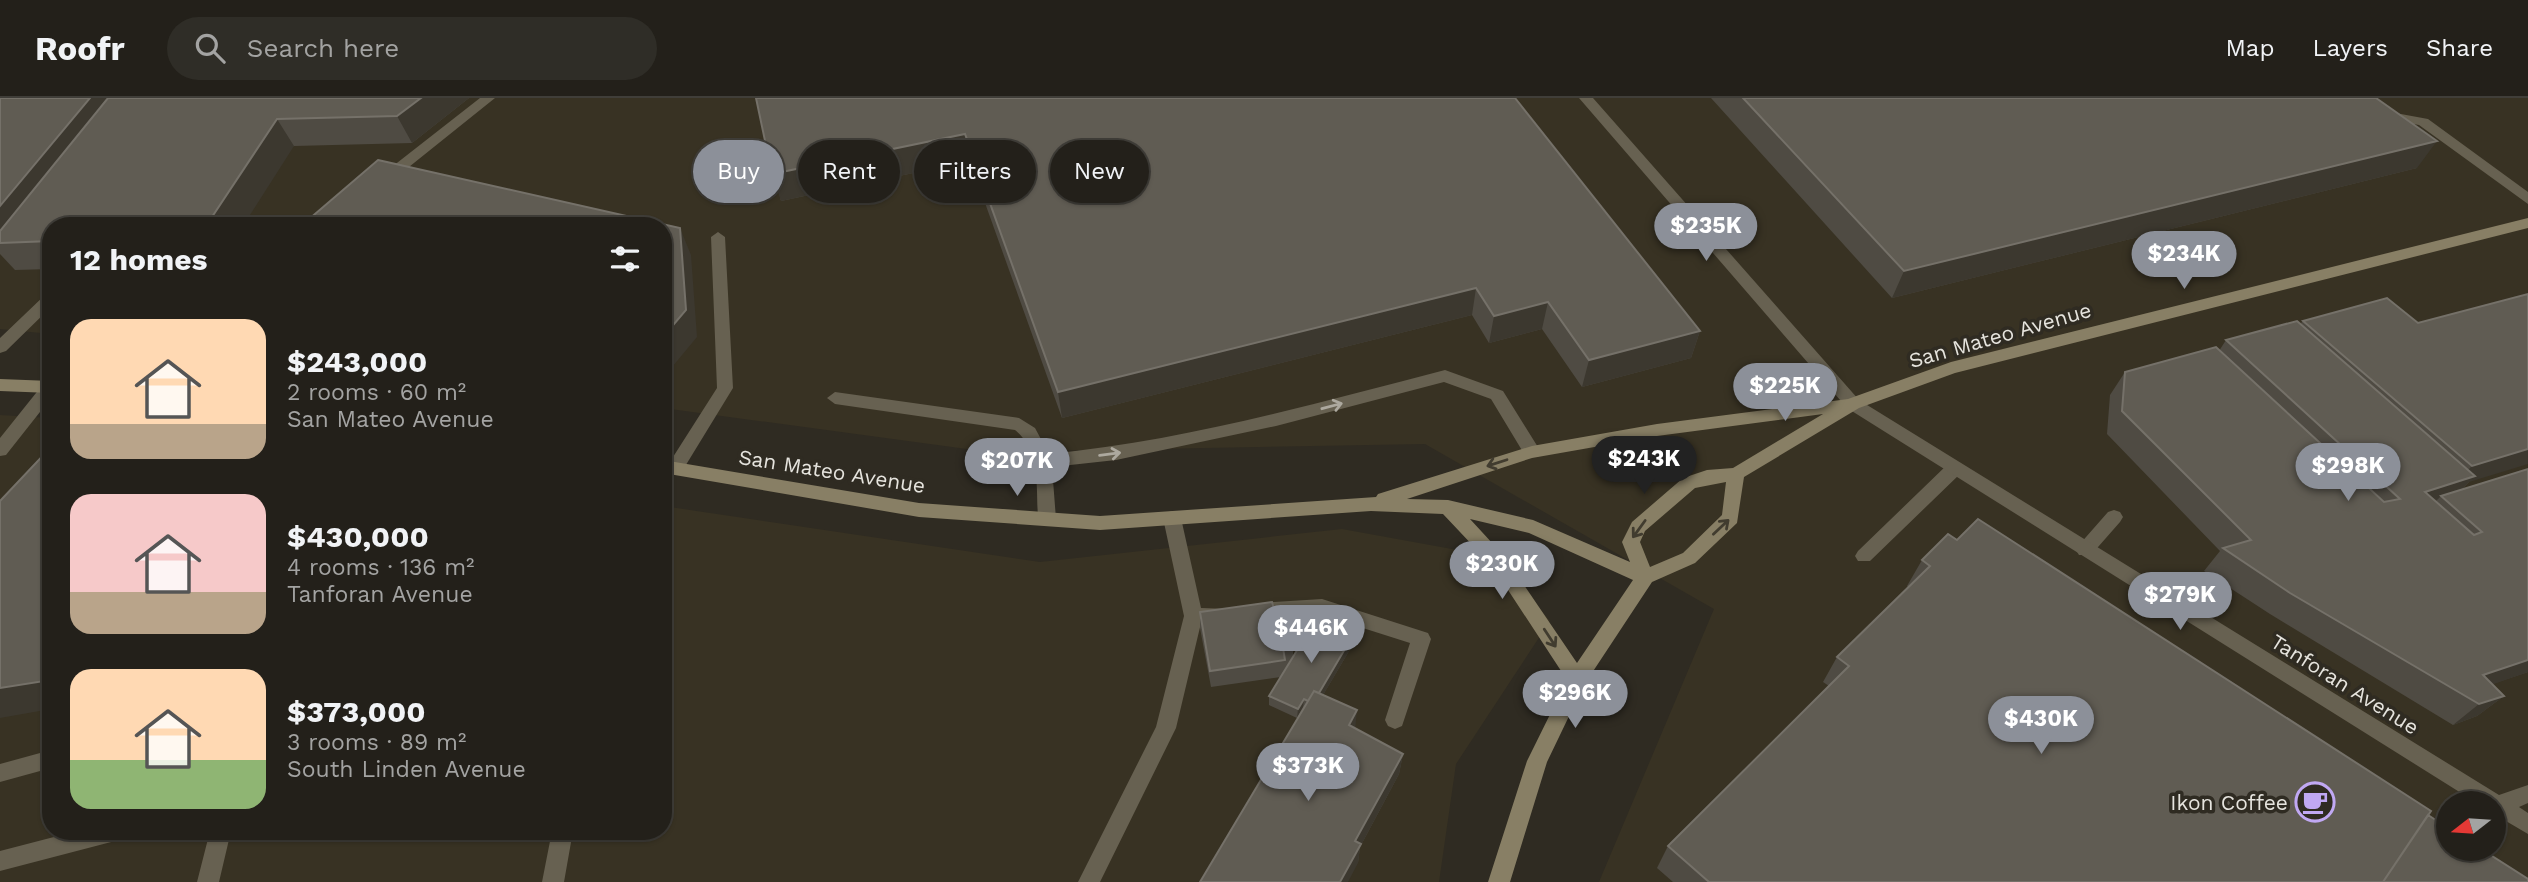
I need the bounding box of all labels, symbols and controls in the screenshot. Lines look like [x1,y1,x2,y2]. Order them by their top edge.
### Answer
search box [167,17,657,80]
text: Roofr [35,29,125,68]
icon: search [191,29,229,67]
text: Search here [247,33,399,63]
text: Map [2226,34,2274,62]
text: Layers [2312,34,2388,62]
text: Share [2426,34,2493,62]
chip: Buy [693,140,784,203]
chip: Rent [798,140,900,203]
chip: Filters [914,140,1036,203]
chip: New [1050,140,1149,203]
pin: $235K [1657,204,1755,263]
text: $235K [1670,212,1742,239]
pin: $234K [2135,232,2233,291]
icon: filters [606,240,644,278]
text: $234K [2148,240,2220,267]
text: 12 homes [70,242,208,277]
street label: San Mateo Avenue [1906,297,2094,373]
text: $243,000 [287,344,427,379]
icon: home [126,347,210,431]
pin: $225K [1736,364,1834,423]
text: $225K [1749,372,1821,399]
text: 2 rooms · 60 m² [287,379,466,406]
one-way arrow [1320,399,1342,412]
text: San Mateo Avenue [287,406,494,433]
pin: $243K [1595,436,1693,496]
pin: $207K [968,438,1066,498]
street label: San Mateo Avenue [737,444,927,498]
pin: $298K [2299,444,2397,503]
text: $243K [1608,445,1680,472]
text: $207K [981,447,1053,474]
one-way arrow [1098,448,1120,461]
text: $298K [2312,452,2384,479]
one-way arrow [1486,458,1508,470]
text: $430,000 [287,519,429,554]
one-way arrow [1712,519,1729,536]
one-way arrow [1632,520,1647,539]
icon: home [126,522,210,606]
pin: $230K [1453,542,1551,601]
text: $230K [1466,550,1538,577]
text: 4 rooms · 136 m² [287,554,475,581]
pin: $279K [2131,573,2229,632]
text: Tanforan Avenue [287,581,473,608]
text: $279K [2144,581,2216,608]
pin: $446K [1262,606,1360,665]
text: $446K [1274,614,1348,641]
one-way arrow [1544,627,1558,647]
street label: Tanforan Avenue [2266,628,2424,740]
pin: $296K [1526,670,1624,730]
text: $296K [1539,679,1611,706]
text: $373,000 [287,694,426,729]
pin: $430K [1992,696,2090,756]
icon: home [126,697,210,781]
text: $430K [2004,705,2078,732]
text: 3 rooms · 89 m² [287,729,466,756]
pin: $373K [1259,744,1357,803]
text: $373K [1272,752,1344,779]
text: South Linden Avenue [287,756,526,783]
cafe icon: Ikon Coffee [2294,781,2336,823]
place label: Ikon Coffee [2170,790,2288,815]
north arrow [2436,791,2506,861]
map controls [2436,791,2506,861]

